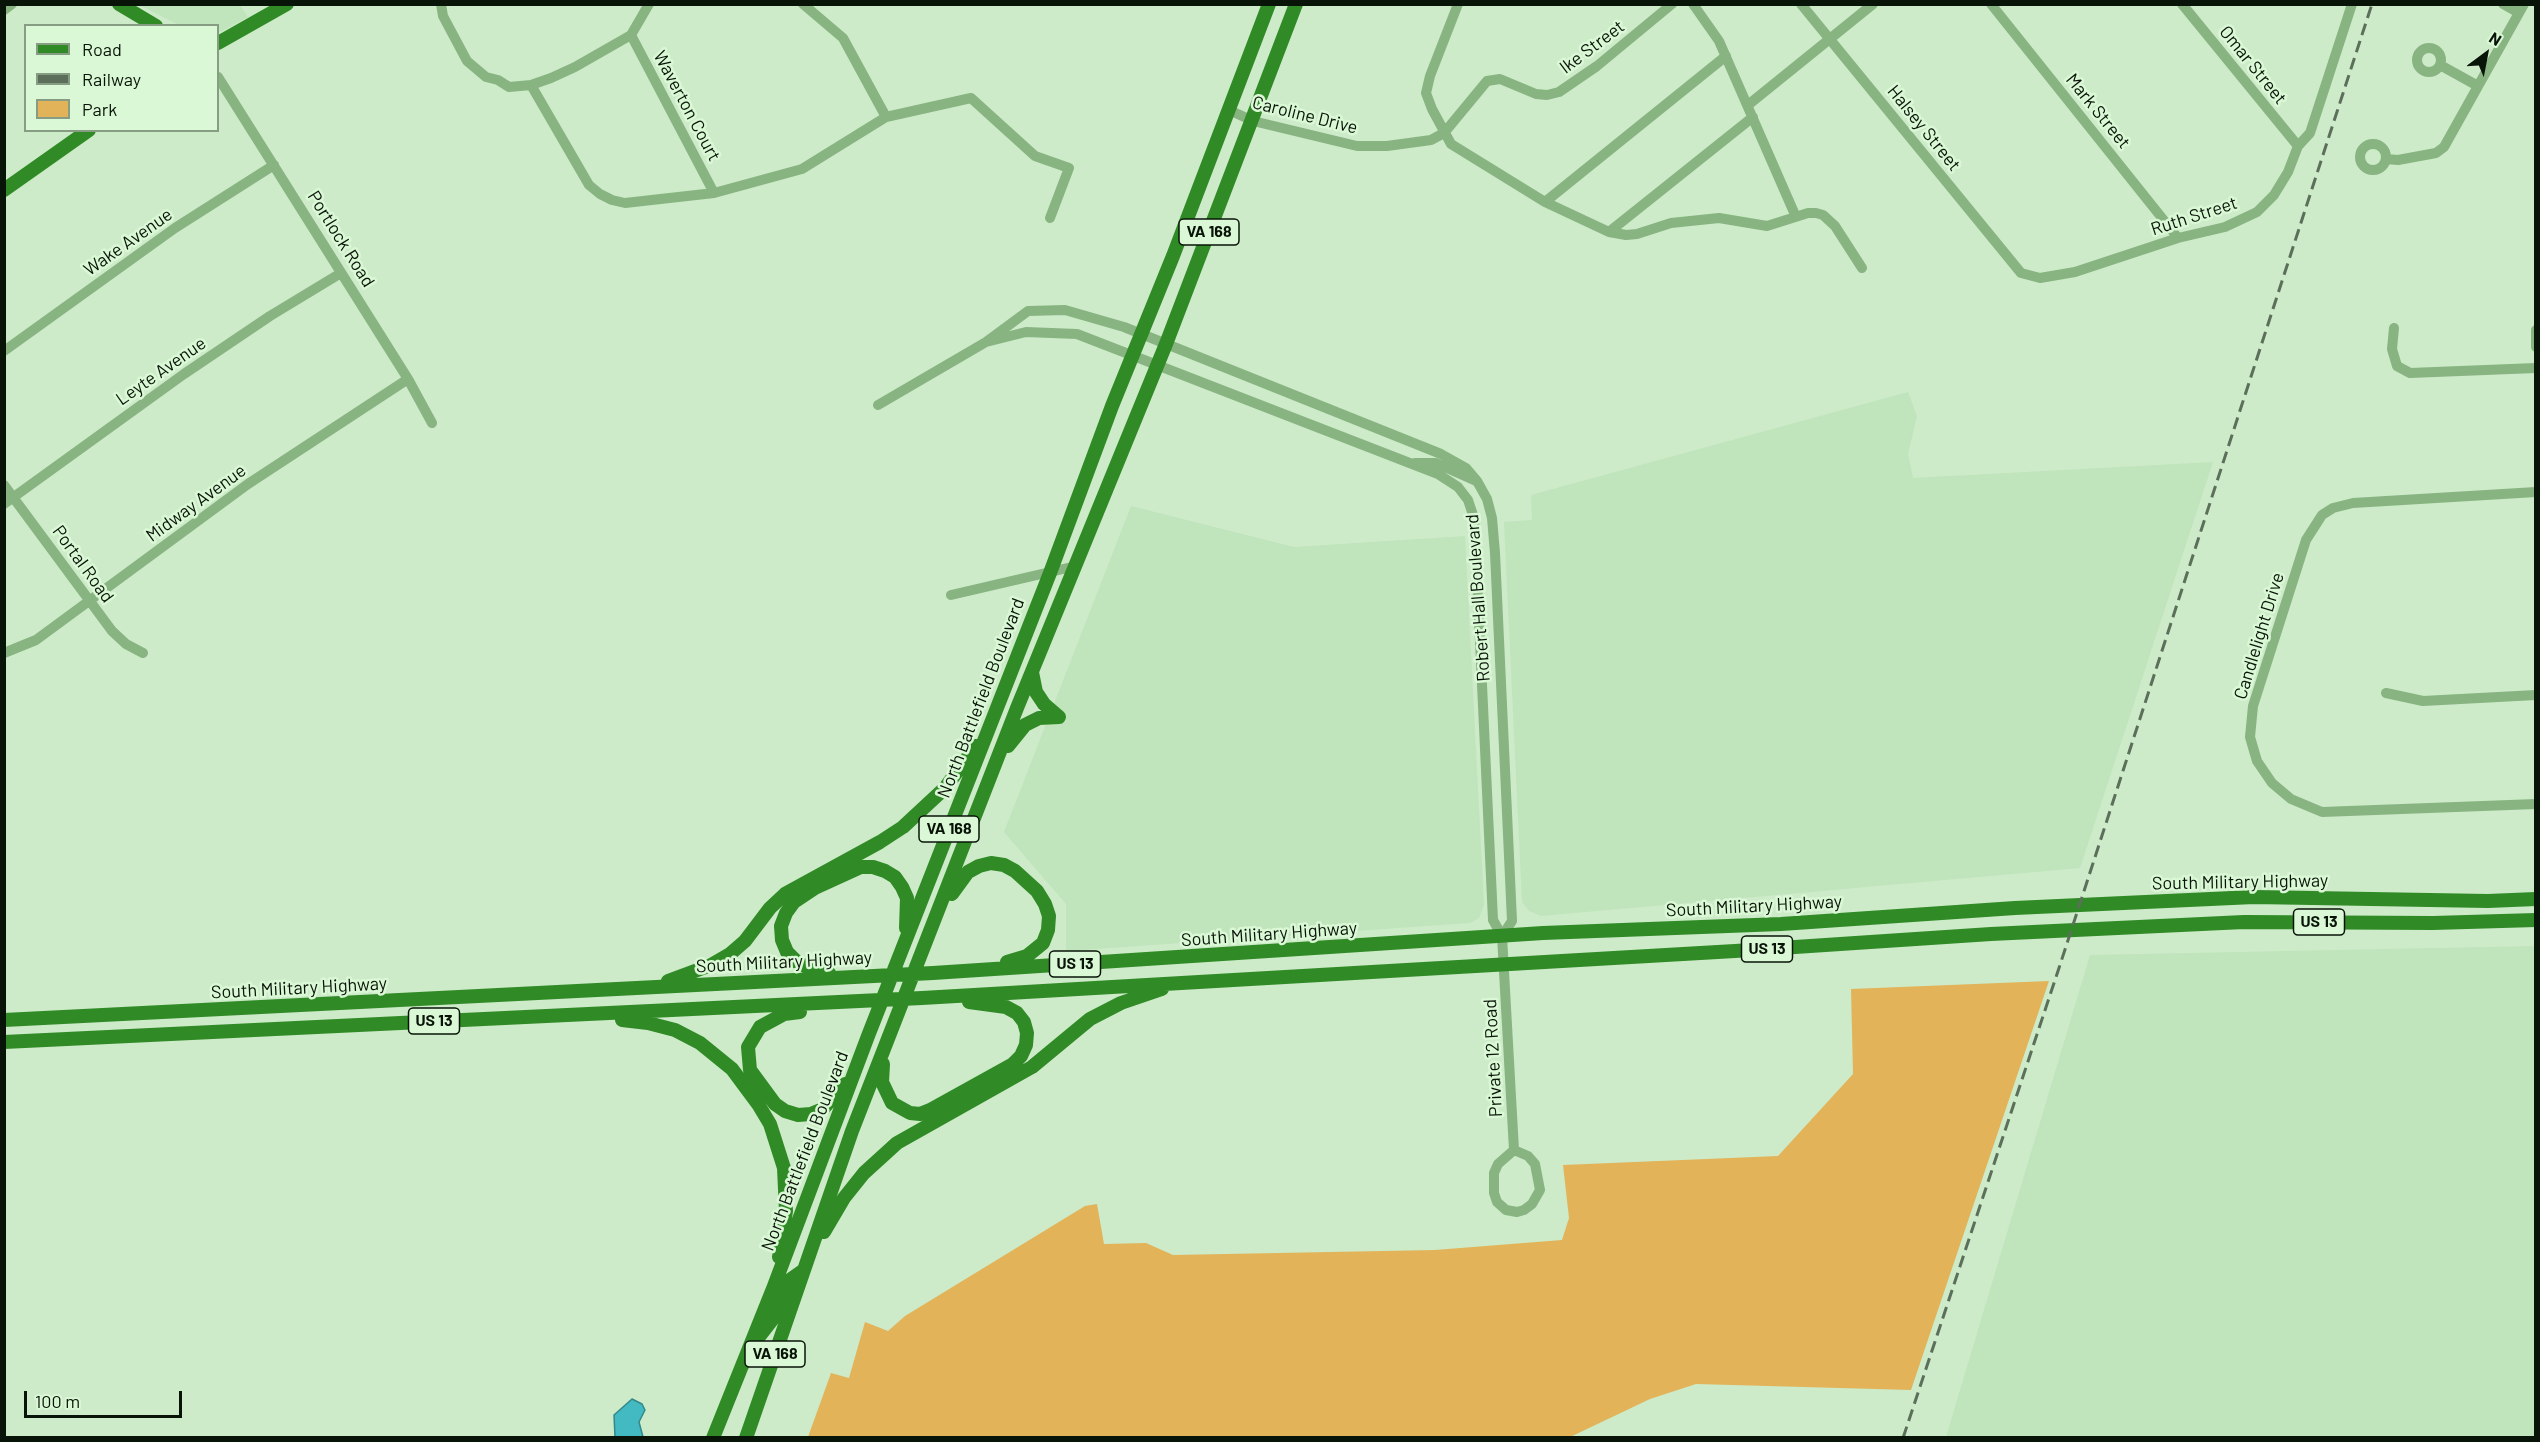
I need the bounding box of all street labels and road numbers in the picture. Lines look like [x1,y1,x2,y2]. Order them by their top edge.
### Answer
street label: Ike Street [1555,16,1629,78]
street label: Omar Street [2215,21,2291,109]
street label: Waverton Court [649,47,725,165]
street label: Mark Street [2061,69,2135,153]
street label: Halsey Street [1883,81,1965,175]
street label: Caroline Drive [1250,91,1360,139]
street label: Portlock Road [303,187,379,291]
street label: Ruth Street [2148,192,2240,240]
street label: Wake Avenue [80,204,176,280]
road number: VA 168 [1179,219,1239,245]
street label: Leyte Avenue [112,332,210,410]
street label: Midway Avenue [142,460,250,546]
street label: Robert Hall Boulevard [1461,513,1495,683]
street label: Portal Road [48,521,118,607]
street label: Candlelight Drive [2229,570,2289,702]
street label: North Battlefield Boulevard [933,595,1029,801]
road number: VA 168 [919,816,979,842]
street label: South Military Highway [2152,870,2328,894]
street label: South Military Highway [1665,891,1843,921]
road number: US 13 [2294,909,2344,935]
street label: South Military Highway [1180,917,1358,951]
road number: US 13 [1742,936,1792,962]
street label: South Military Highway [695,947,873,977]
road number: US 13 [1050,951,1100,977]
street label: South Military Highway [210,973,388,1003]
street label: Private 12 Road [1479,998,1507,1118]
road number: US 13 [408,1008,460,1034]
street label: North Battlefield Boulevard [757,1048,853,1254]
road number: VA 168 [745,1341,805,1367]

